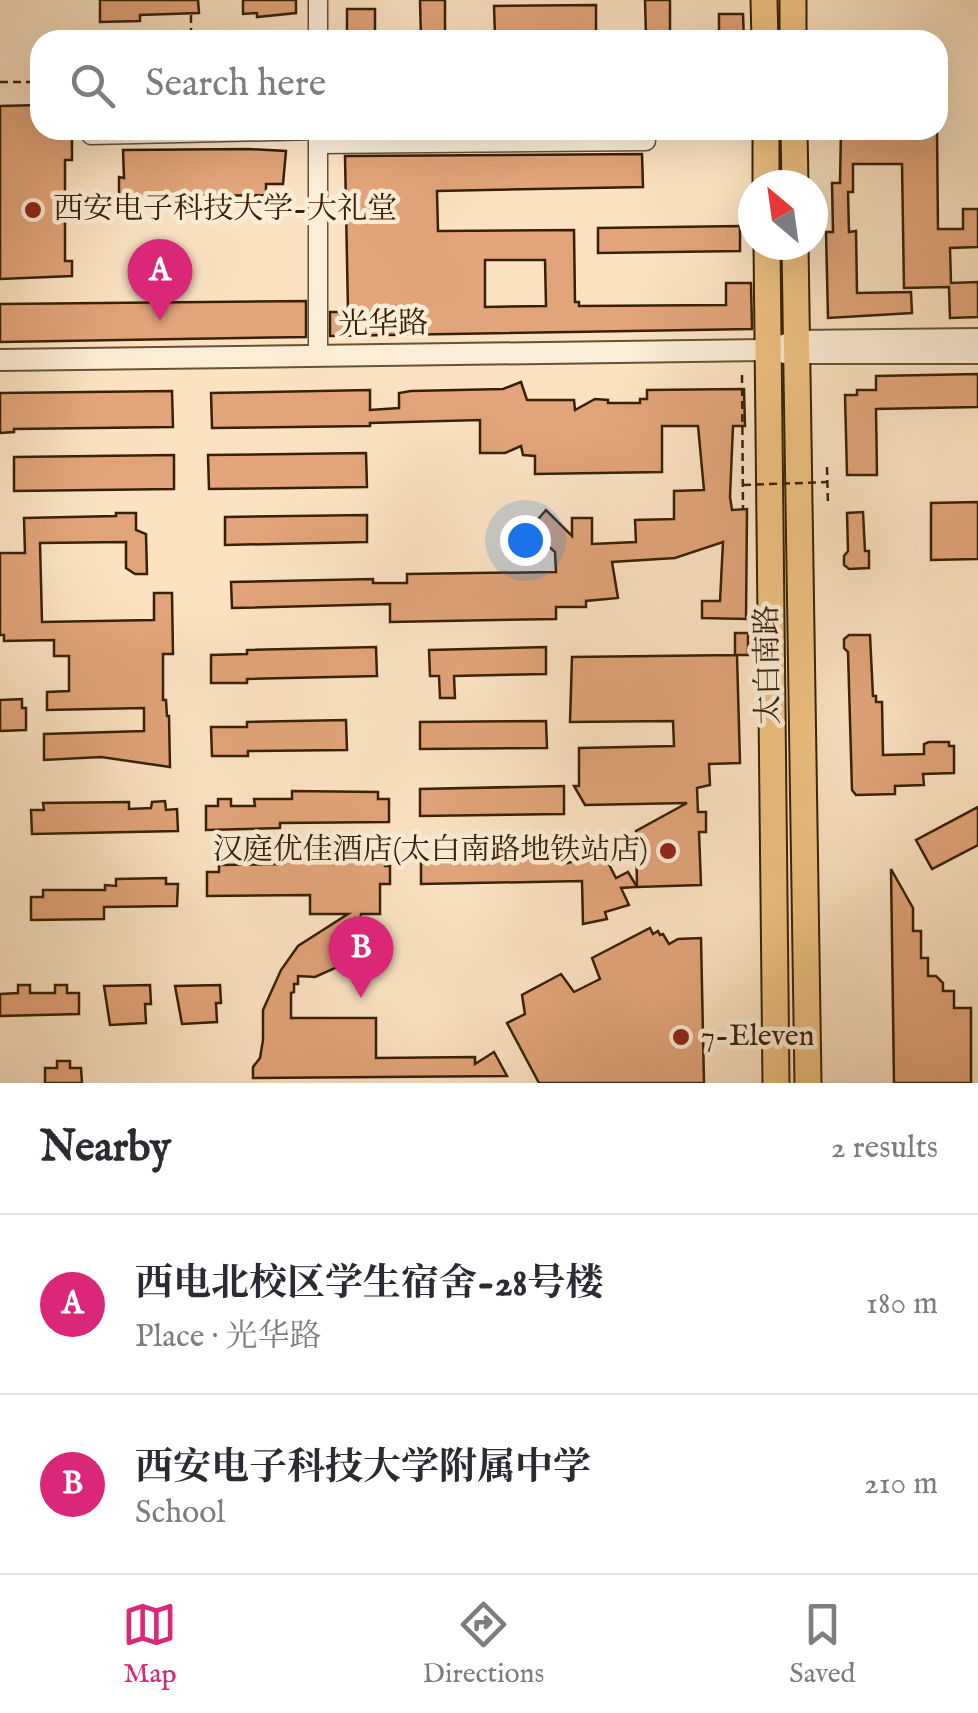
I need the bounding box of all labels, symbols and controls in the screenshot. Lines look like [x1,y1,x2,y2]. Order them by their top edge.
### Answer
search box [30,30,948,140]
icon: search [65,58,120,113]
text: Search here [145,61,326,109]
north arrow [738,170,828,260]
place label: 西安电子科技大学-大礼堂 [53,191,397,229]
marker: 西安电子科技大学-大礼堂 [22,199,44,221]
pin: A [128,238,192,321]
street label: 光华路 [338,305,428,345]
your location [500,515,551,566]
street label: 太白南路 [749,605,789,725]
place label: 汉庭优佳酒店(太白南路地铁站店) [213,832,648,870]
marker: 汉庭优佳酒店(太白南路地铁站店) [657,840,679,862]
pin: B [328,916,394,998]
place label: 7-Eleven [701,1018,815,1056]
marker: 7-Eleven [670,1026,692,1048]
text: Nearby [40,1122,171,1175]
text: 2 results [831,1128,938,1169]
text: 西电北校区学生宿舍-28号楼 [135,1261,603,1309]
text: A [62,1284,83,1325]
text: 180 m [866,1284,938,1325]
text: Place · 光华路 [135,1317,322,1358]
text: 西安电子科技大学附属中学 [135,1445,591,1493]
text: B [62,1464,83,1505]
text: 210 m [864,1464,938,1505]
text: School [135,1493,225,1534]
tab: Map [122,1597,177,1692]
tab: Directions [422,1597,544,1692]
tab: Saved [789,1597,856,1692]

